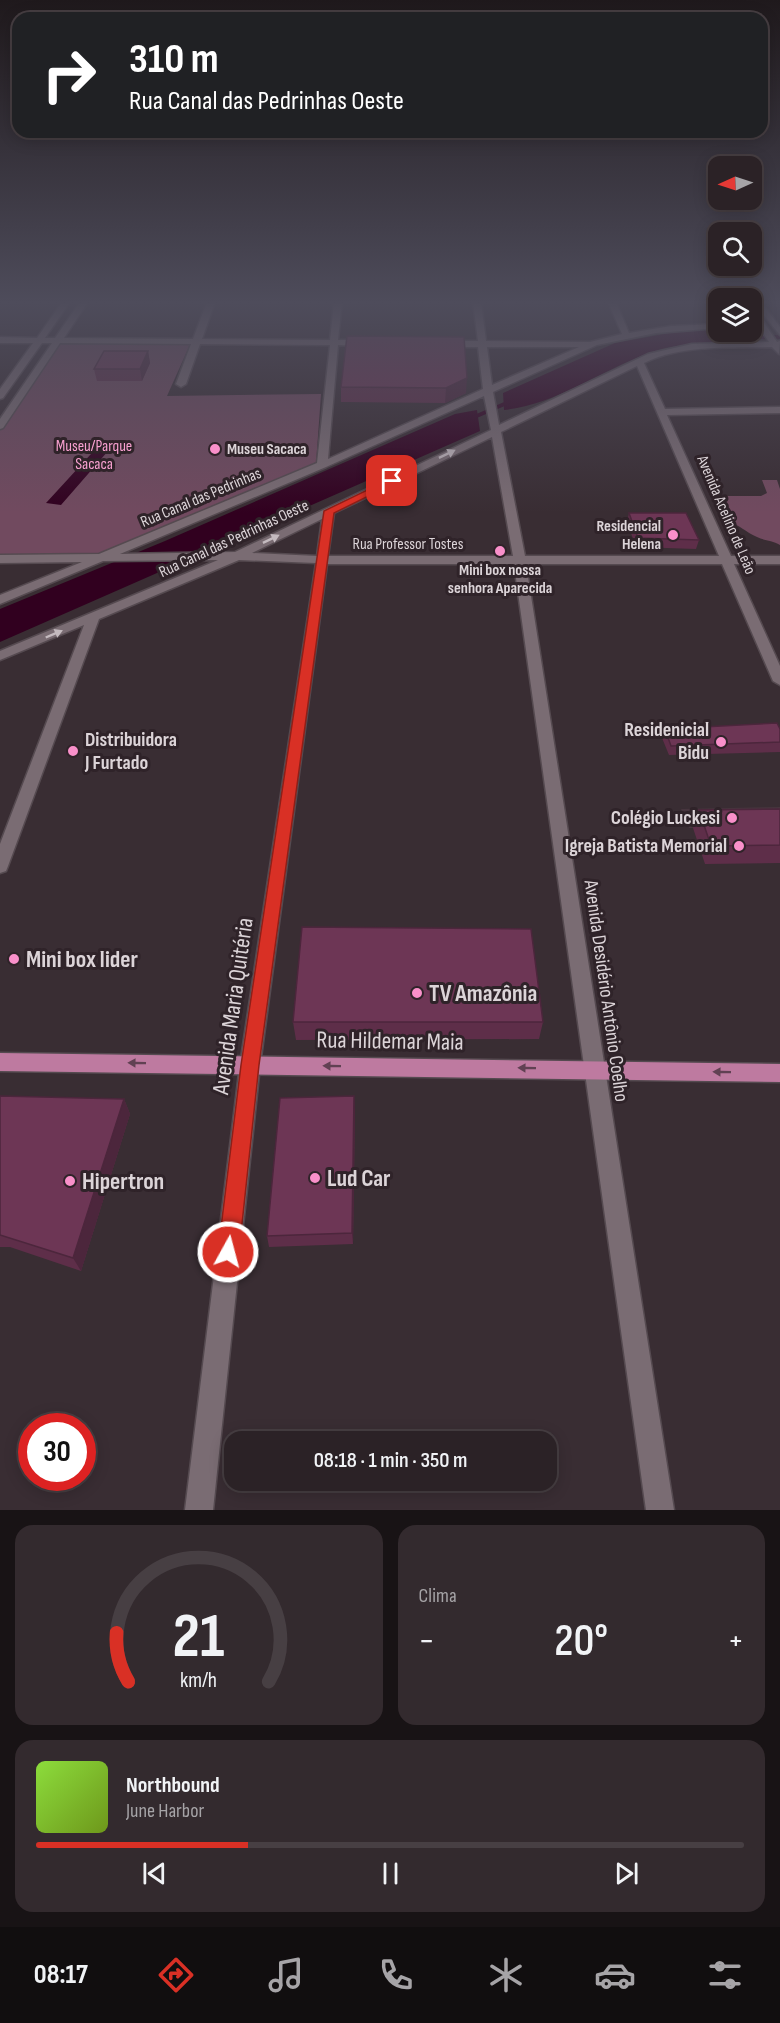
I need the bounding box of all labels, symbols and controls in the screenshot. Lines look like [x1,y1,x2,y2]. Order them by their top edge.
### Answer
text: 310 m [129,34,219,85]
icon: right [30,36,108,114]
text: Rua Canal das Pedrinhas Oeste [129,85,404,117]
north arrow [708,156,762,210]
map controls [708,156,762,342]
button: search [708,222,762,276]
button: layers [708,288,762,342]
park label: Museu/Parque Sacaca [56,437,132,474]
place label: Museu Sacaca [227,440,307,459]
marker: Museu Sacaca [208,442,222,456]
one-way arrow [438,449,455,459]
street label: Avenida Acelino de Leão [692,452,760,577]
pin [366,455,417,506]
street label: Rua Canal das Pedrinhas [138,464,264,532]
icon: arrive [375,464,408,497]
street label: Rua Canal das Pedrinhas Oeste [156,496,312,582]
place label: Residencial Helena [596,517,661,554]
marker: Residencial Helena [666,528,680,542]
one-way arrow [263,535,280,544]
street label: Rua Professor Tostes [352,535,464,554]
marker: Mini box nossa senhora Aparecida [493,544,507,558]
place label: Mini box nossa senhora Aparecida [448,561,552,598]
one-way arrow [45,629,63,638]
place label: Residenicial Bidu [624,718,709,765]
place label: Distribuidora J Furtado [84,728,177,775]
marker: Residenicial Bidu [714,735,728,749]
marker: Distribuidora J Furtado [66,744,80,758]
place label: Colégio Luckesi [611,806,720,830]
marker: Colégio Luckesi [725,811,739,825]
place label: Igreja Batista Memorial [565,834,727,858]
marker: Igreja Batista Memorial [732,839,746,853]
street label: Avenida Desidério Antônio Coelho [578,878,633,1103]
street label: Avenida Maria Quitéria [206,916,260,1097]
place label: Mini box lider [26,945,138,974]
marker: Mini box lider [7,952,21,966]
place label: TV Amazônia [429,979,537,1008]
marker: TV Amazônia [410,986,424,1000]
street label: Rua Hildemar Maia [316,1025,464,1057]
one-way arrow [127,1059,146,1068]
one-way arrow [322,1061,341,1070]
one-way arrow [517,1063,536,1073]
one-way arrow [712,1067,731,1076]
place label: Lud Car [327,1164,391,1193]
place label: Hipertron [82,1167,164,1196]
marker: Lud Car [308,1171,322,1185]
marker: Hipertron [63,1174,77,1188]
position arrow [196,1220,260,1284]
speed limit sign: 30 [18,1413,96,1491]
text: 08:18 · 1 min · 350 m [314,1447,467,1474]
text: Clima [419,1584,457,1608]
text: 21 [173,1600,225,1675]
text: 20° [554,1614,608,1669]
text: − [419,1621,435,1661]
text: + [728,1621,744,1661]
text: km/h [180,1668,217,1693]
text: Northbound [126,1772,220,1799]
text: June Harbor [126,1799,204,1823]
icon: previous [138,1857,171,1890]
icon: pause [374,1857,407,1890]
icon: next [610,1857,643,1890]
icon: directions [155,1954,197,1996]
icon: music [265,1954,307,1996]
icon: phone [375,1954,417,1996]
icon: climate [485,1954,527,1996]
icon: car [594,1954,636,1996]
icon: filters [704,1954,746,1996]
text: 08:17 [34,1959,88,1991]

